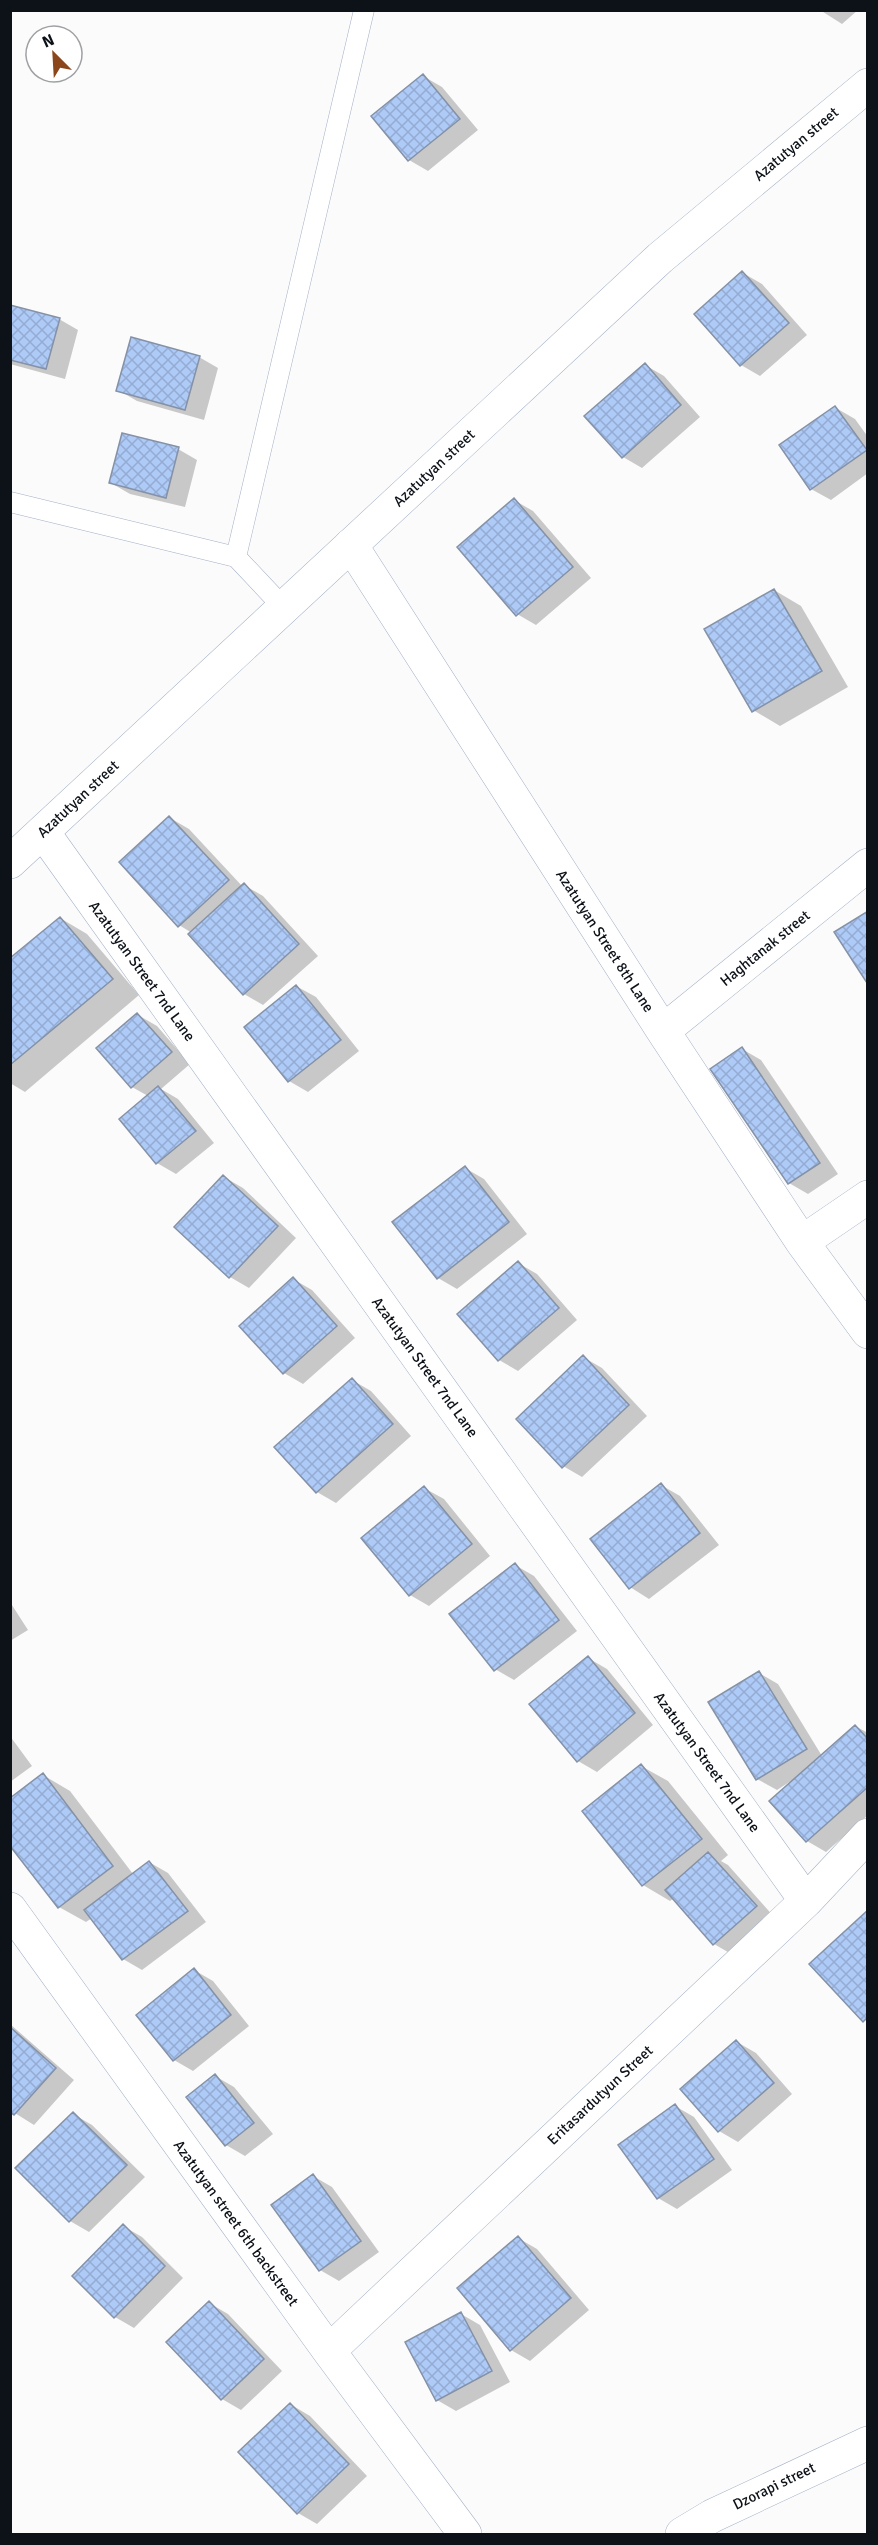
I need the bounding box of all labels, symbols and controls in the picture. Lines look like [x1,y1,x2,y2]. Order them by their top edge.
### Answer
north arrow [24,24,84,84]
text: N [39,30,57,53]
street label: Azatutyan street [750,103,842,185]
street label: Azatutyan street [389,426,479,510]
street label: Azatutyan street [33,757,123,841]
street label: Azatutyan Street 8th Lane [552,866,658,1016]
street label: Azatutyan Street 7nd Lane [85,897,199,1045]
street label: Haghtanak street [716,906,814,990]
street label: Azatutyan Street 7nd Lane [368,1293,482,1441]
street label: Azatutyan Street 7nd Lane [650,1688,764,1836]
street label: Eritasardutyun Street [543,2041,657,2149]
street label: Azatutyan street 6th backstreet [170,2136,302,2310]
street label: Dzorapi street [730,2458,818,2514]

